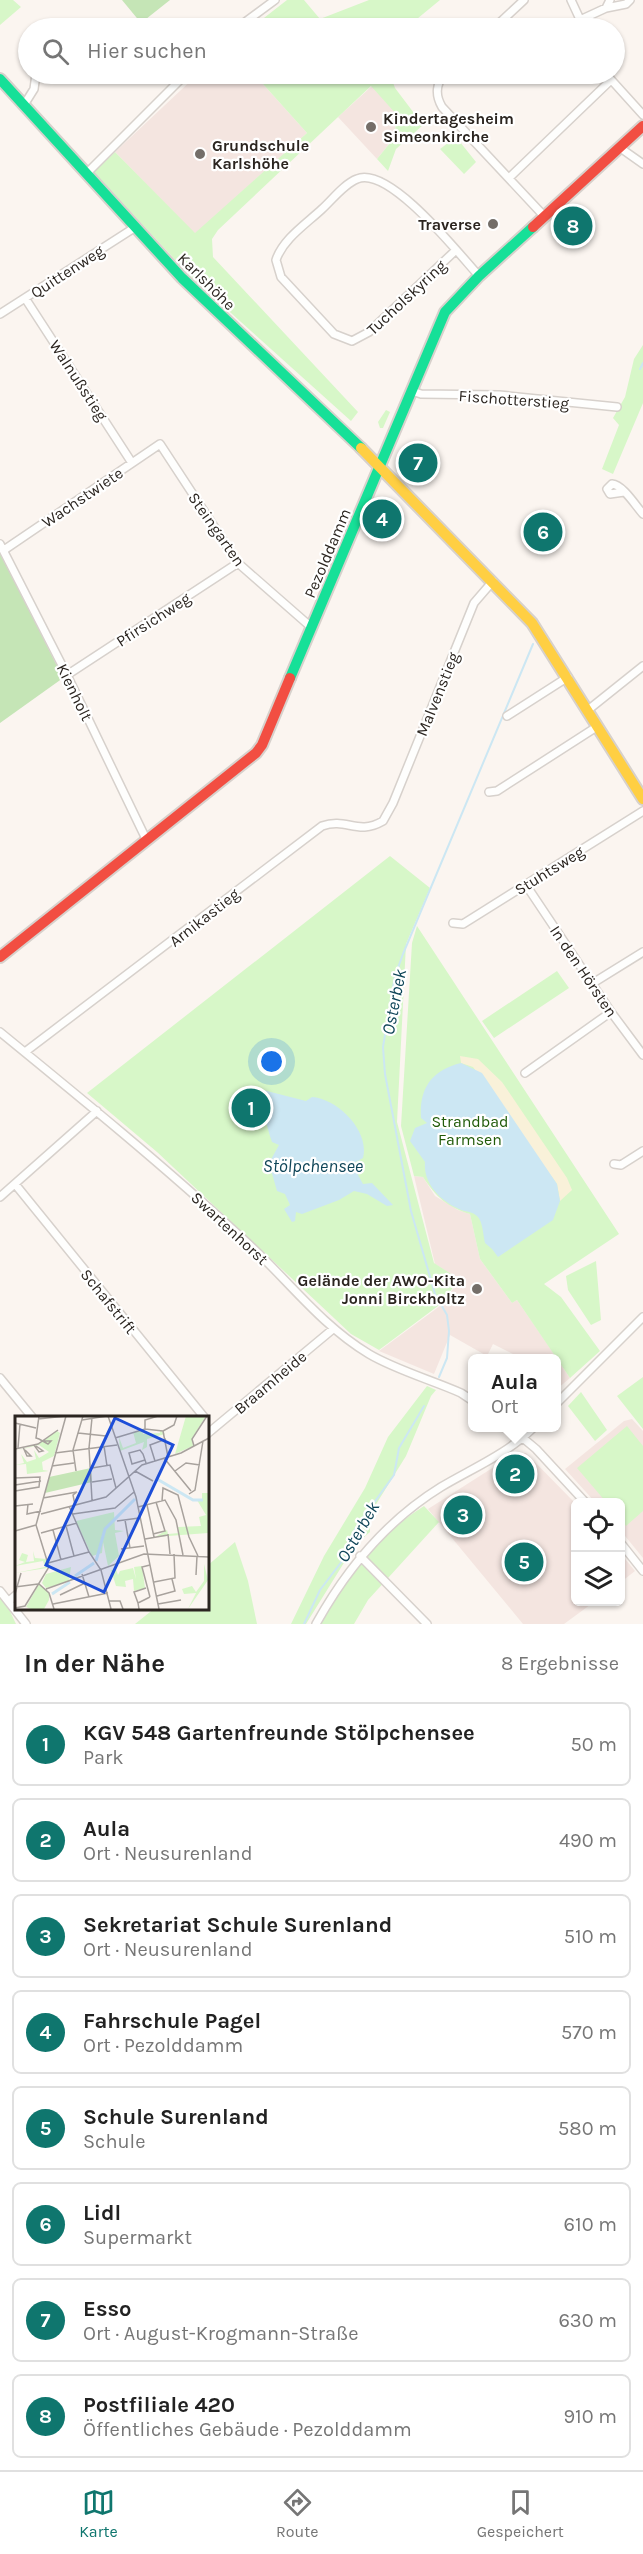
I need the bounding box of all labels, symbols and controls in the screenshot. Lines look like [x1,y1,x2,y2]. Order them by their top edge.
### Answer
search box [18,18,625,84]
icon: search [39,35,72,68]
text: Hier suchen [87,38,207,64]
place label: Kindertagesheim Simeonkirche [383,109,514,146]
marker: Kindertagesheim Simeonkirche [364,120,378,134]
place label: Grundschule Karlshöhe [212,136,309,173]
marker: Grundschule Karlshöhe [193,147,207,161]
pin: 8 [554,204,592,248]
place label: Traverse [418,215,481,234]
marker: Traverse [486,217,500,231]
street label: Quittenweg [27,241,108,302]
street label: Karlshöhe [174,249,239,314]
street label: Tucholskyring [363,256,450,339]
street label: Walnußstieg [45,336,112,424]
street label: Fischotterstieg [458,386,570,413]
pin: 7 [398,440,438,486]
street label: Wachstwiete [38,463,126,532]
street label: Steingarten [184,489,249,570]
pin: 4 [362,496,401,542]
street label: Pezolddamm [300,505,355,601]
pin: 6 [524,510,562,554]
street label: Pfirsichweg [113,588,194,650]
street label: Malvenstieg [412,649,463,739]
street label: Kienholt [53,661,97,724]
street label: Stuhtsweg [511,842,587,899]
street label: Arnikastieg [165,884,243,951]
street label: In den Hörsten [546,922,621,1021]
water label: Osterbek [377,966,411,1037]
your location [257,1047,286,1076]
pin: 1 [232,1086,270,1130]
park label: Strandbad Farmsen [431,1112,509,1149]
water label: Stölpchensee [263,1155,363,1177]
street label: Swartenhorst [187,1188,272,1269]
street label: Schafstrift [77,1265,141,1338]
place label: Gelände der AWO-Kita Jonni Birckholtz [298,1271,465,1308]
marker: Gelände der AWO-Kita Jonni Birckholtz [470,1282,484,1296]
street label: Braamheide [230,1347,310,1418]
popup [468,1354,561,1432]
text: Aula [491,1369,538,1395]
text: Ort [491,1395,519,1418]
inset map [15,1416,208,1609]
pin: 2 [496,1452,534,1496]
pin: 3 [444,1492,482,1538]
water label: Osterbek [332,1497,385,1566]
map controls [571,1498,625,1606]
button: locate [571,1498,625,1552]
pin: 5 [504,1540,544,1584]
button: layers [571,1552,625,1606]
text: In der Nähe [24,1648,165,1679]
text: 8 Ergebnisse [501,1652,619,1675]
text: KGV 548 Gartenfreunde Stölpchensee [83,1720,475,1746]
text: 1 [42,1733,49,1756]
text: 50 m [570,1733,617,1756]
text: Park [83,1746,124,1769]
text: Aula [83,1816,130,1842]
text: 2 [39,1829,52,1852]
text: 490 m [559,1829,617,1852]
text: Ort · Neusurenland [83,1842,253,1865]
text: Sekretariat Schule Surenland [83,1912,392,1938]
text: 3 [39,1925,52,1948]
text: 510 m [564,1925,617,1948]
text: Ort · Neusurenland [83,1938,253,1961]
text: Fahrschule Pagel [83,2008,261,2034]
text: 4 [40,2021,51,2044]
text: 570 m [561,2021,617,2044]
text: Ort · Pezolddamm [83,2034,243,2057]
text: Schule Surenland [83,2104,269,2130]
text: 5 [40,2117,51,2140]
text: 580 m [558,2117,617,2140]
text: Schule [83,2130,145,2153]
text: Lidl [83,2200,121,2226]
text: 6 [39,2213,52,2236]
text: 610 m [564,2213,617,2236]
text: Supermarkt [83,2226,192,2249]
text: Esso [83,2296,132,2322]
text: 7 [41,2309,50,2332]
text: 630 m [558,2309,617,2332]
text: Ort · August-Krogmann-Straße [83,2322,359,2345]
text: Postfiliale 420 [83,2392,235,2418]
text: 8 [39,2405,52,2428]
text: 910 m [563,2405,617,2428]
text: Öffentliches Gebäude · Pezolddamm [83,2418,412,2441]
tab: Karte [79,2486,118,2541]
tab: Route [276,2486,318,2541]
tab: Gespeichert [477,2486,564,2541]

